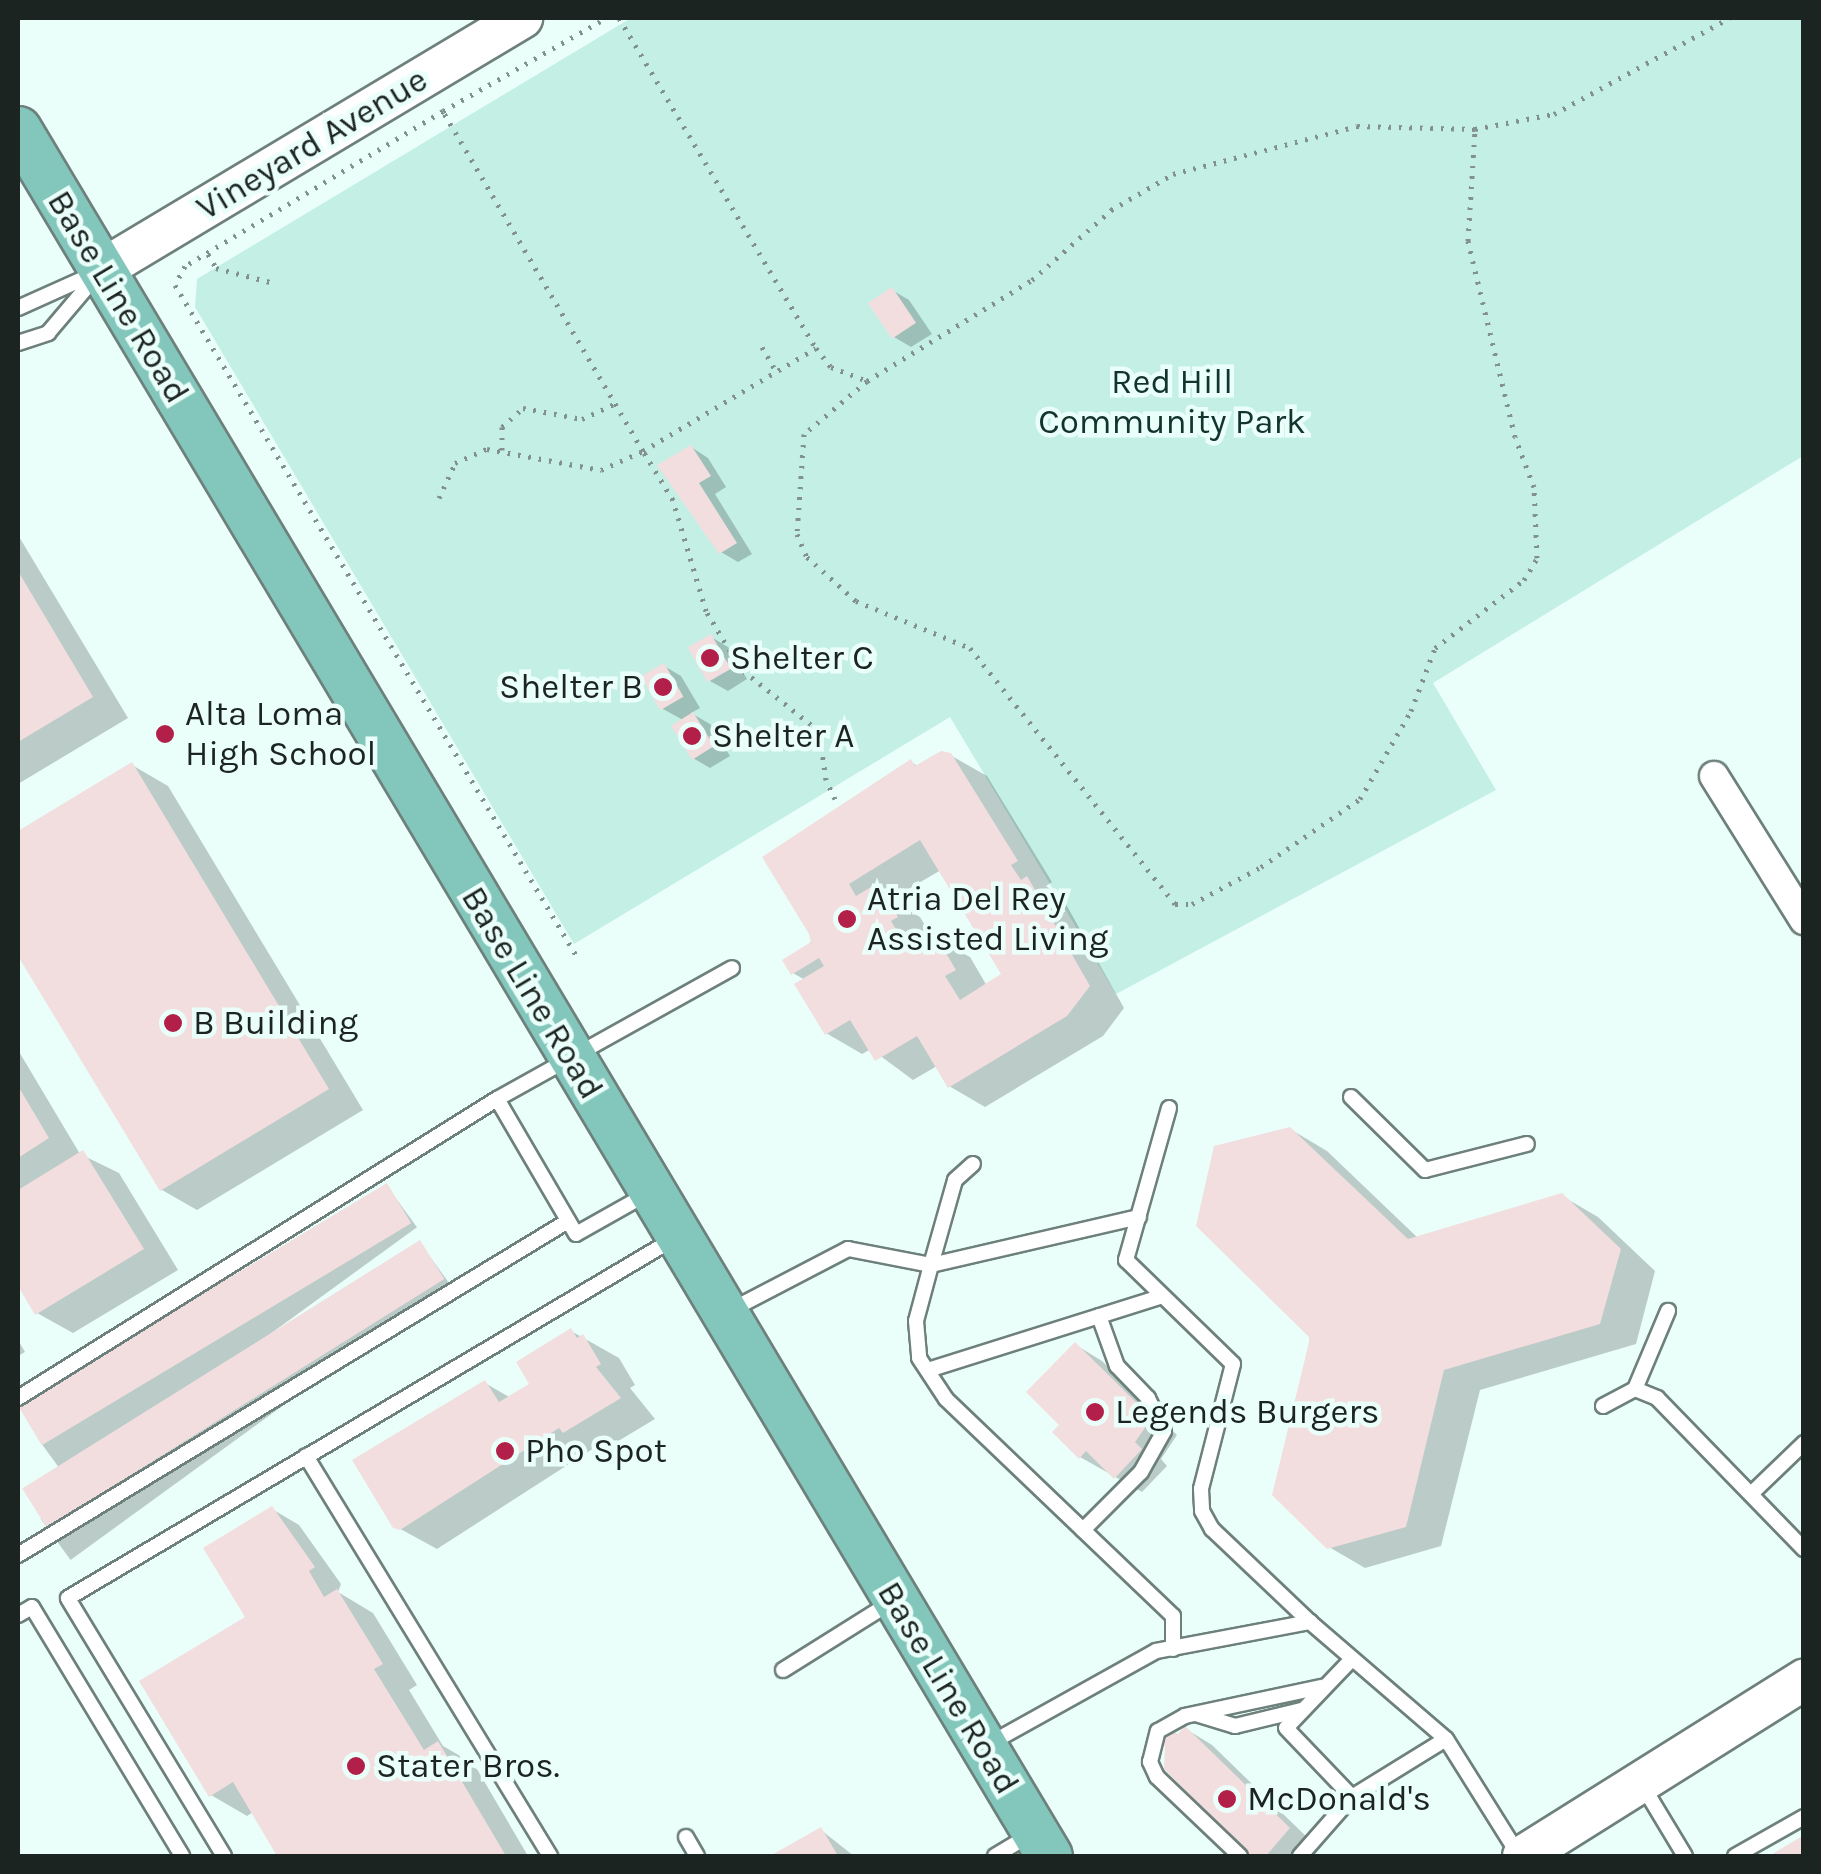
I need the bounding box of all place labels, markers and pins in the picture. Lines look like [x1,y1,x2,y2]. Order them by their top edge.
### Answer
place label: Shelter C [730,637,874,679]
marker: Shelter C [699,647,721,669]
place label: Shelter B [499,666,643,708]
marker: Shelter B [652,676,674,698]
place label: Alta Loma High School [185,693,376,775]
place label: Shelter A [712,715,854,757]
marker: Alta Loma High School [154,723,176,745]
marker: Shelter A [681,725,703,747]
place label: Atria Del Rey Assisted Living [867,878,1109,960]
marker: Atria Del Rey Assisted Living [836,908,858,930]
place label: B Building [193,1002,358,1044]
marker: B Building [162,1012,184,1034]
place label: Legends Burgers [1115,1391,1379,1433]
marker: Legends Burgers [1084,1401,1106,1423]
place label: Pho Spot [525,1430,667,1472]
marker: Pho Spot [494,1440,516,1462]
place label: Stater Bros. [376,1745,560,1787]
marker: Stater Bros. [345,1755,367,1777]
place label: McDonald's [1247,1778,1431,1820]
marker: McDonald's [1216,1788,1238,1810]

